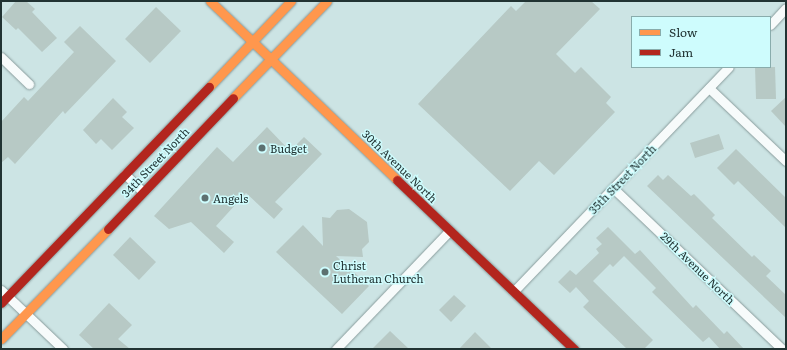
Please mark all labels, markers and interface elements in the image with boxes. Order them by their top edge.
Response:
legend [631,16,771,68]
text: Slow [669,23,697,41]
text: Jam [669,43,693,61]
street label: 34th Street North [118,125,192,199]
street label: 30th Avenue North [360,127,440,205]
place label: Budget [270,141,307,155]
street label: 35th Street North [586,142,658,216]
marker: Budget [257,143,267,153]
place label: Angels [213,191,248,205]
marker: Angels [200,193,210,203]
street label: 29th Avenue North [658,229,738,307]
place label: Christ Lutheran Church [333,259,424,285]
marker: Christ Lutheran Church [320,267,330,277]

